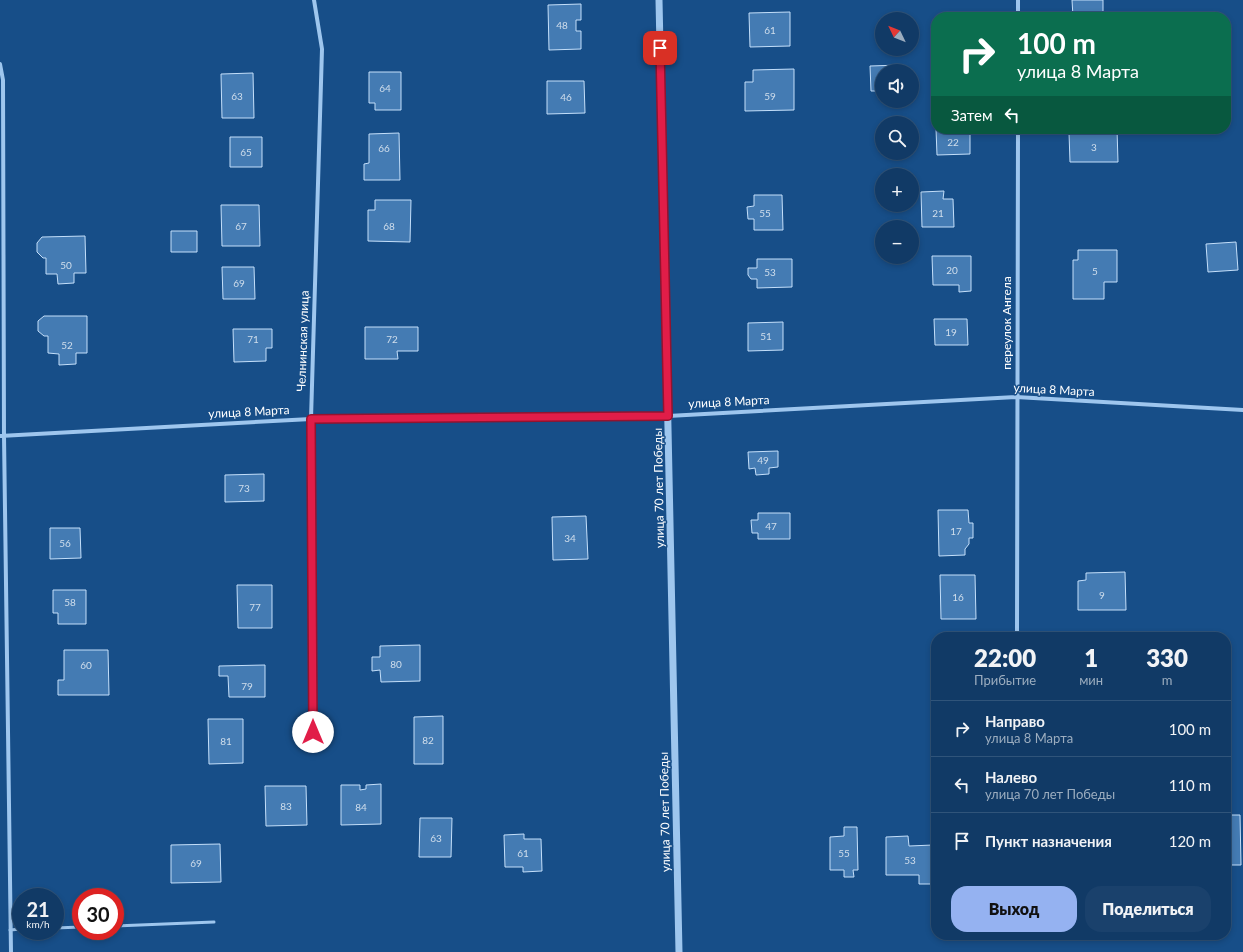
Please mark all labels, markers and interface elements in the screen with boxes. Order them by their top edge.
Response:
north arrow [875,12,919,56]
map controls [875,12,919,264]
house number: 48 [556,19,568,31]
house number: 61 [764,24,776,36]
text: 100 m [1017,26,1096,60]
icon: right [951,28,1003,80]
pin [643,31,677,65]
icon: arrive [649,37,671,59]
text: улица 8 Марта [1017,60,1139,82]
button: sound [875,64,919,108]
house number: 64 [379,82,391,94]
house number: 63 [231,90,243,102]
house number: 59 [764,90,776,102]
house number: 46 [560,91,572,103]
icon: left [1001,104,1023,126]
text: Затем [951,106,993,124]
button: search [875,116,919,160]
house number: 22 [947,136,959,148]
house number: 3 [1091,141,1097,153]
house number: 66 [378,142,390,154]
house number: 65 [240,146,252,158]
button: + [875,168,919,212]
house number: 55 [759,207,771,219]
house number: 21 [932,207,944,219]
house number: 67 [235,220,247,232]
house number: 68 [383,220,395,232]
button: − [875,220,919,264]
house number: 50 [60,259,72,271]
house number: 20 [946,264,958,276]
house number: 5 [1092,265,1098,277]
house number: 53 [764,266,776,278]
street label: переулок Ангела [999,276,1014,370]
house number: 69 [233,277,245,289]
street label: Челнинская улица [293,290,312,392]
house number: 19 [945,326,957,338]
house number: 51 [760,330,772,342]
house number: 71 [247,333,259,345]
house number: 72 [386,333,398,345]
house number: 52 [61,339,73,351]
street label: улица 8 Марта [1013,380,1095,399]
street label: улица 8 Марта [688,392,770,411]
street label: улица 8 Марта [208,402,290,421]
street label: улица 70 лет Победы [650,428,667,548]
house number: 49 [757,454,769,466]
house number: 73 [238,482,250,494]
house number: 47 [765,520,777,532]
house number: 17 [950,525,962,537]
house number: 34 [564,532,576,544]
house number: 56 [59,537,71,549]
house number: 9 [1099,589,1105,601]
house number: 16 [952,591,964,603]
house number: 58 [64,596,76,608]
house number: 77 [249,601,261,613]
text: 22:00 [974,643,1036,672]
text: 1 [1084,643,1098,672]
text: 330 [1146,643,1188,672]
house number: 80 [390,658,402,670]
house number: 60 [80,659,92,671]
text: Прибытие [974,672,1036,688]
text: мин [1079,672,1103,688]
text: m [1162,672,1172,688]
house number: 79 [241,680,253,692]
position arrow [292,711,334,753]
text: Направо [985,712,1045,730]
icon: right [951,718,973,740]
text: 100 m [1169,720,1211,738]
text: улица 8 Марта [985,730,1073,746]
house number: 82 [422,734,434,746]
house number: 81 [220,735,232,747]
street label: улица 70 лет Победы [656,752,673,872]
text: Налево [985,768,1037,786]
icon: left [951,774,973,796]
text: 110 m [1169,776,1211,794]
text: улица 70 лет Победы [985,786,1115,802]
house number: 83 [280,800,292,812]
house number: 84 [355,801,367,813]
icon: arrive [951,830,973,852]
house number: 63 [430,832,442,844]
text: Пункт назначения [985,832,1112,850]
text: 120 m [1169,832,1211,850]
house number: 61 [517,847,529,859]
house number: 55 [838,847,850,859]
house number: 53 [904,854,916,866]
house number: 69 [190,857,202,869]
button: Выход [951,886,1077,932]
button: Поделиться [1085,886,1211,932]
speed limit sign: 30 [72,888,124,940]
text: 21 [26,897,50,921]
text: km/h [26,918,50,930]

